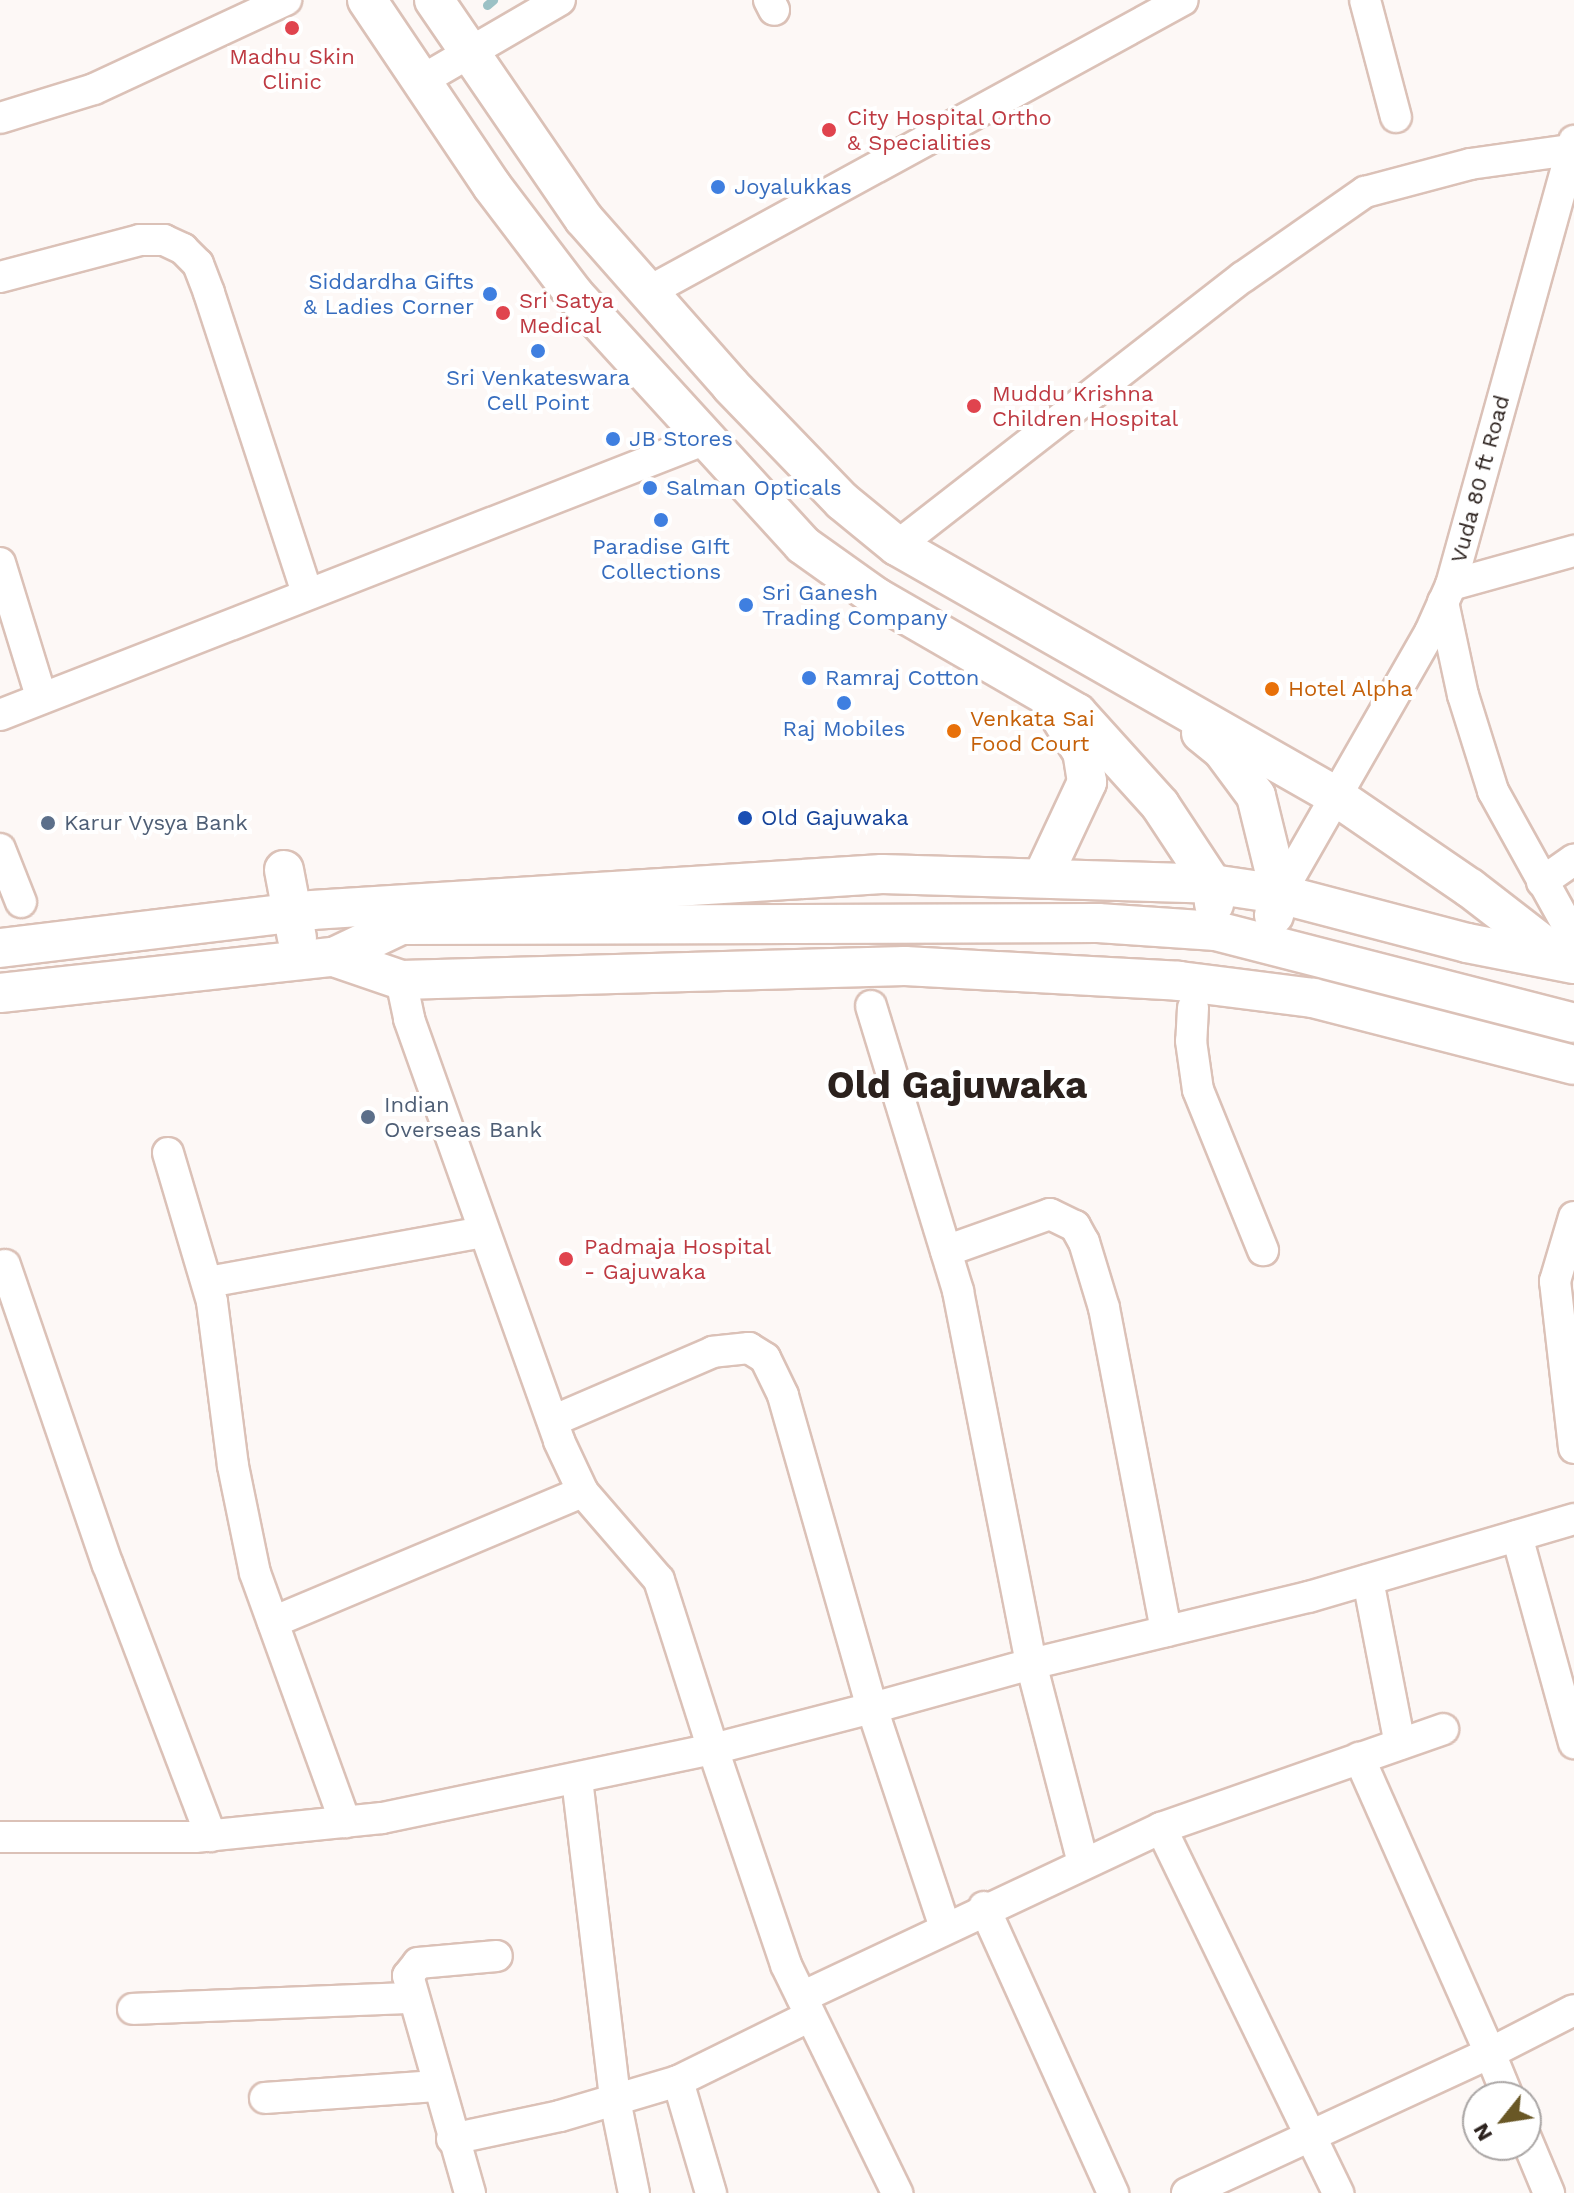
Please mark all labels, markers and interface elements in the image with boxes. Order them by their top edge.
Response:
marker: Madhu Skin Clinic [281,17,303,39]
place label: Madhu Skin Clinic [229,43,355,94]
place label: City Hospital Ortho & Specialities [847,104,1053,156]
marker: City Hospital Ortho & Specialities [818,119,840,141]
place label: Joyalukkas [734,174,852,200]
marker: Joyalukkas [709,178,727,196]
place label: Siddardha Gifts & Ladies Corner [303,268,474,320]
marker: Siddardha Gifts & Ladies Corner [481,285,499,303]
place label: Sri Satya Medical [519,287,614,338]
marker: Sri Satya Medical [494,304,512,322]
marker: Sri Venkateswara Cell Point [529,342,547,360]
place label: Sri Venkateswara Cell Point [446,364,630,416]
place label: Muddu Krishna Children Hospital [992,380,1178,432]
street label: Vuda 80 ft Road [1445,392,1515,566]
marker: Muddu Krishna Children Hospital [963,395,985,417]
place label: JB Stores [629,426,733,452]
marker: JB Stores [604,430,622,448]
place label: Salman Opticals [666,475,842,501]
marker: Salman Opticals [641,479,659,497]
marker: Paradise GIft Collections [652,511,670,529]
place label: Paradise GIft Collections [592,533,730,584]
place label: Sri Ganesh Trading Company [762,579,948,630]
marker: Sri Ganesh Trading Company [737,596,755,614]
place label: Ramraj Cotton [825,665,979,691]
marker: Ramraj Cotton [800,669,818,687]
place label: Hotel Alpha [1288,676,1414,702]
marker: Hotel Alpha [1263,680,1281,698]
marker: Raj Mobiles [835,694,853,712]
place label: Venkata Sai Food Court [970,705,1095,756]
place label: Raj Mobiles [783,716,905,742]
marker: Venkata Sai Food Court [945,722,963,740]
place label: Old Gajuwaka [761,805,909,831]
marker: Old Gajuwaka [736,809,754,827]
place label: Karur Vysya Bank [64,810,250,836]
marker: Karur Vysya Bank [39,814,57,832]
district label: Old Gajuwaka [827,1063,1087,1109]
place label: Indian Overseas Bank [384,1091,542,1142]
marker: Indian Overseas Bank [359,1108,377,1126]
place label: Padmaja Hospital - Gajuwaka [584,1233,772,1284]
marker: Padmaja Hospital - Gajuwaka [555,1248,577,1270]
north arrow [1462,2081,1542,2161]
text: N [1468,2119,1497,2146]

